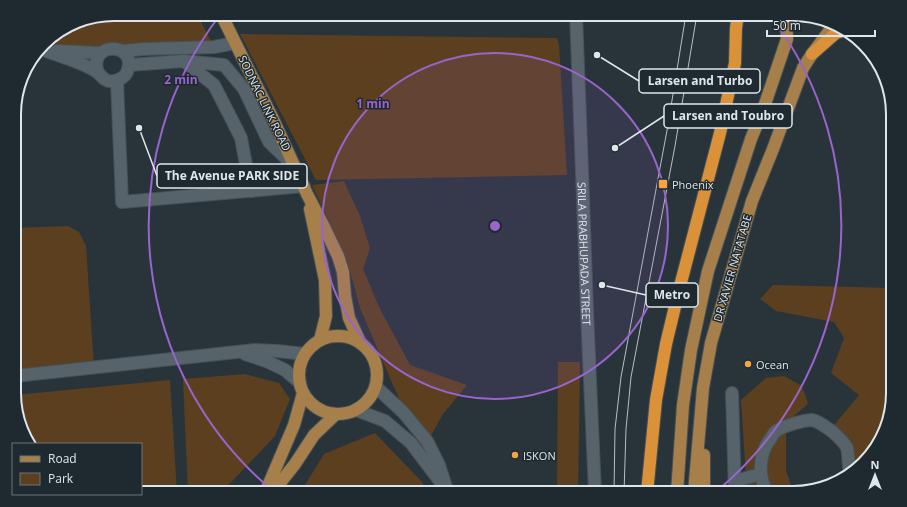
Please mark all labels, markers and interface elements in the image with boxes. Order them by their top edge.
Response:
scale bar [767,12,875,38]
text: 50 m [773,17,801,34]
street label: SODNAC LINK ROAD [235,53,295,153]
callout: Larsen and Turbo [639,69,760,93]
text: 2 min [164,71,198,88]
text: Larsen and Turbo [648,72,752,89]
text: 1 min [356,95,390,112]
callout: Larsen and Toubro [664,104,792,128]
text: Larsen and Toubro [672,107,784,124]
callout: The Avenue PARK SIDE [157,164,307,188]
text: The Avenue PARK SIDE [165,167,299,184]
place label: Phoenix [672,177,714,192]
marker: Phoenix [657,178,669,190]
street label: SRILA PRABHUPADA STREET [575,182,595,326]
street label: DR XAVIER NATATABE [710,213,754,323]
centre of rings [488,219,502,233]
callout: Metro [646,283,698,307]
text: Metro [654,286,690,303]
place label: Ocean [756,357,789,372]
marker: Ocean [743,359,753,369]
legend [12,443,142,495]
place label: ISKON [523,448,556,463]
text: Road [48,450,77,467]
marker: ISKON [510,450,520,460]
north arrow [855,455,895,495]
text: N [871,457,879,472]
text: Park [48,470,74,487]

